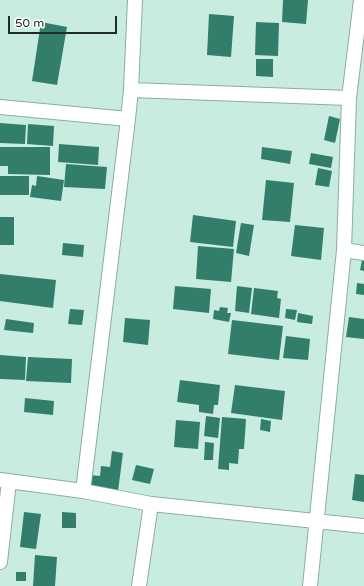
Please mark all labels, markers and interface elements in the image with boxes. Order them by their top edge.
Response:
scale bar [10,8,119,34]
text: 50 m [15,16,44,30]

